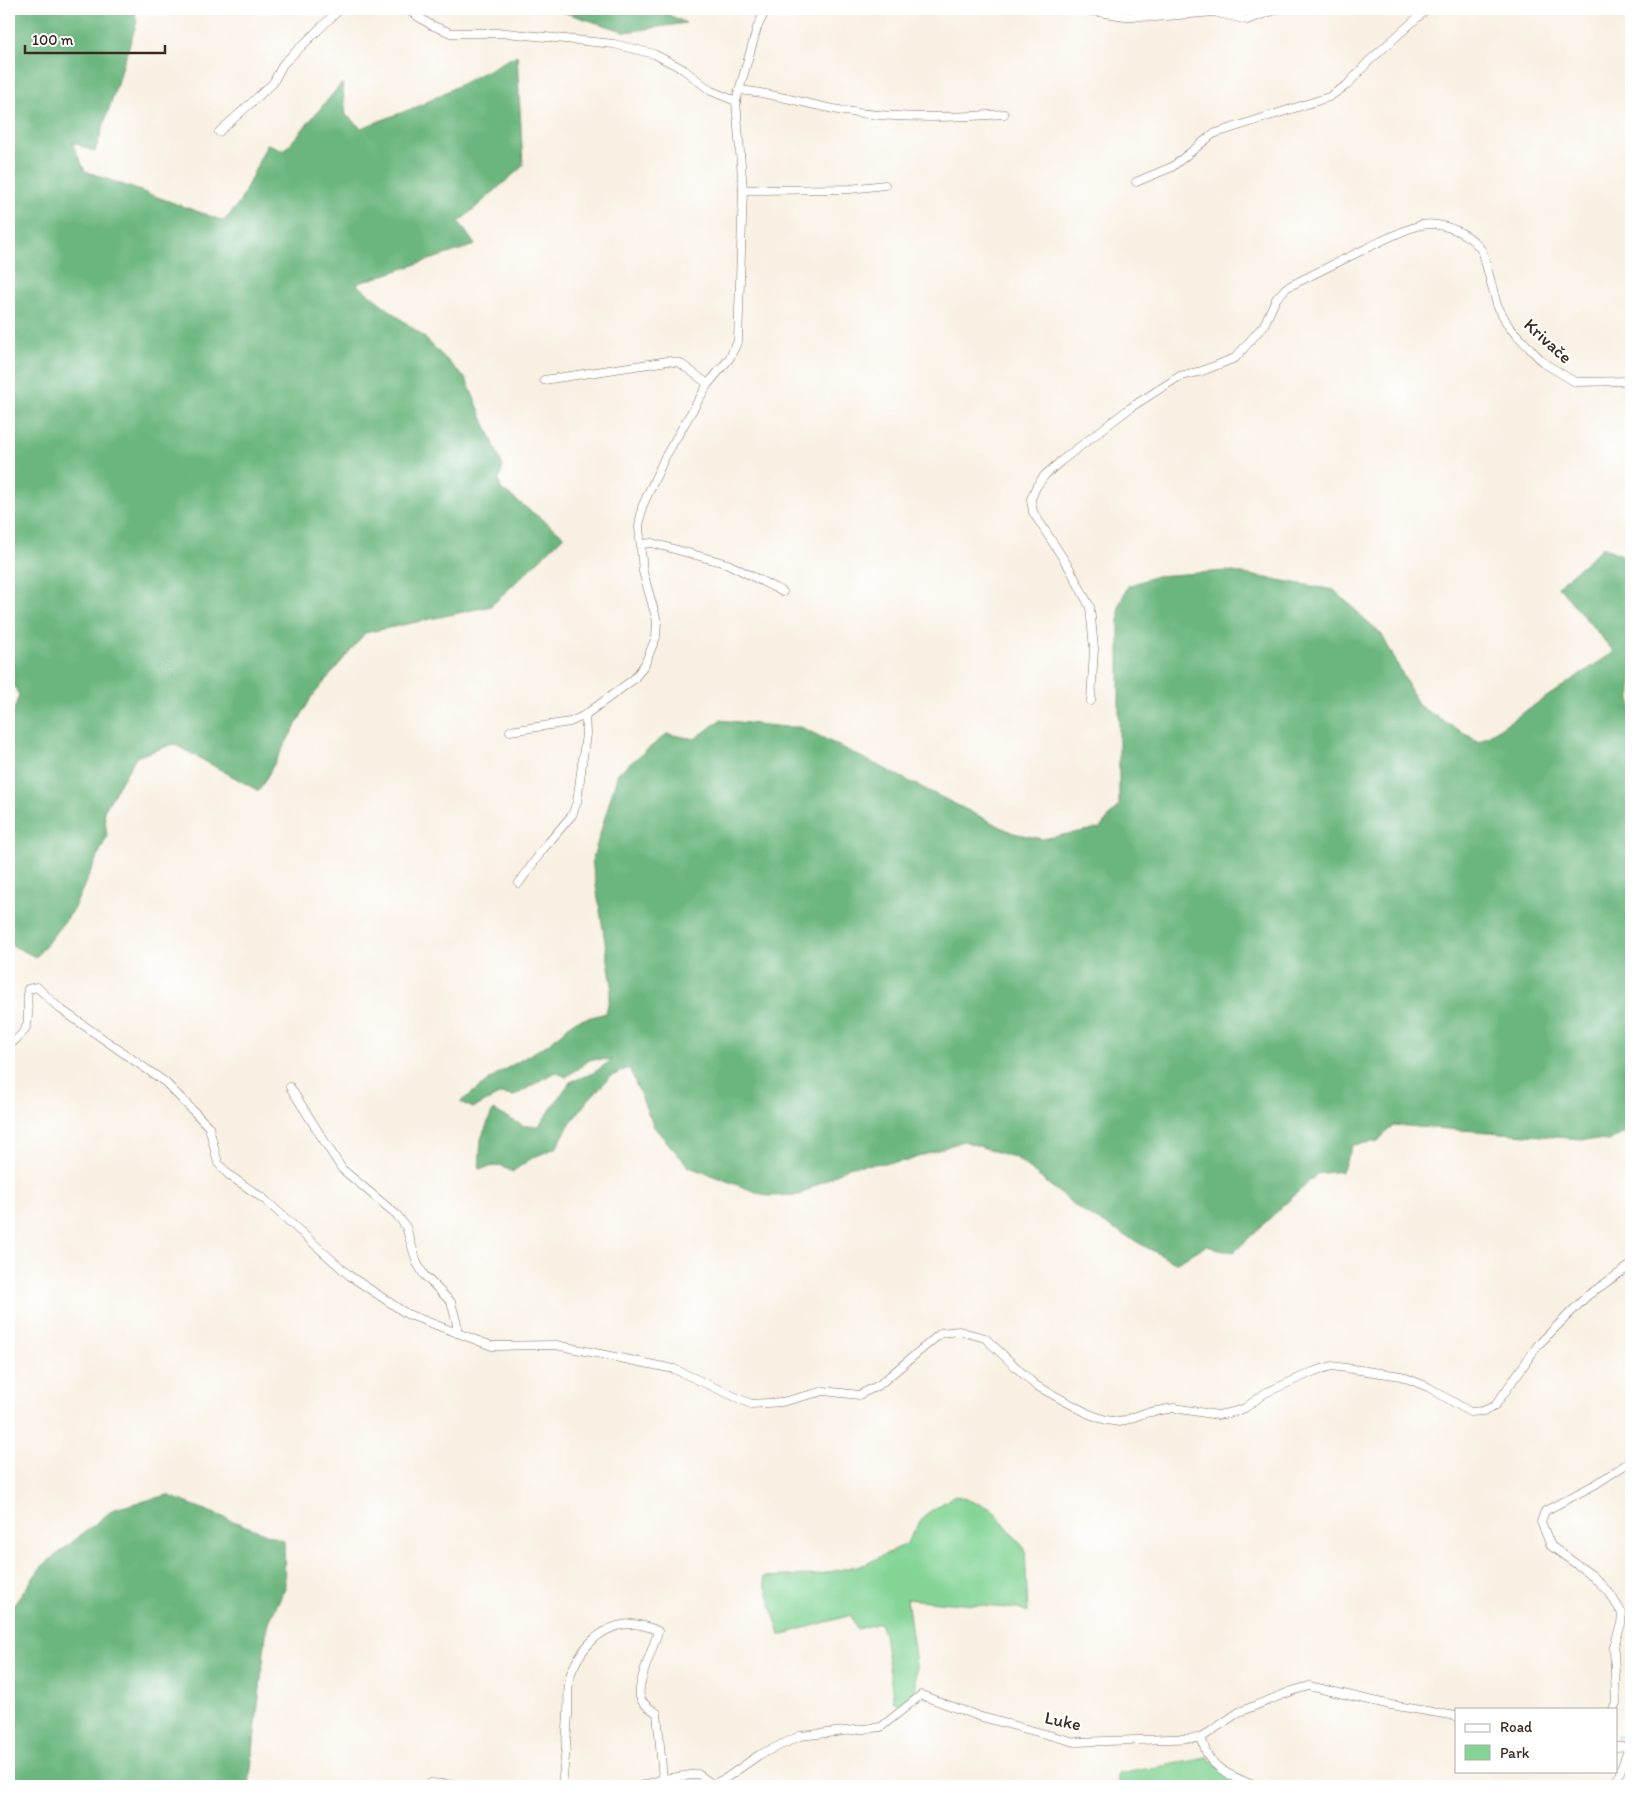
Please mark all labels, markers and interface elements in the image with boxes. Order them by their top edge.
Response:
scale bar [25,22,165,54]
text: 100 m [32,31,74,49]
street label: Krivače [1519,314,1577,368]
street label: Luke [1043,1706,1083,1736]
legend [1455,1708,1618,1772]
text: Road [1500,1718,1533,1736]
text: Park [1500,1744,1530,1762]

